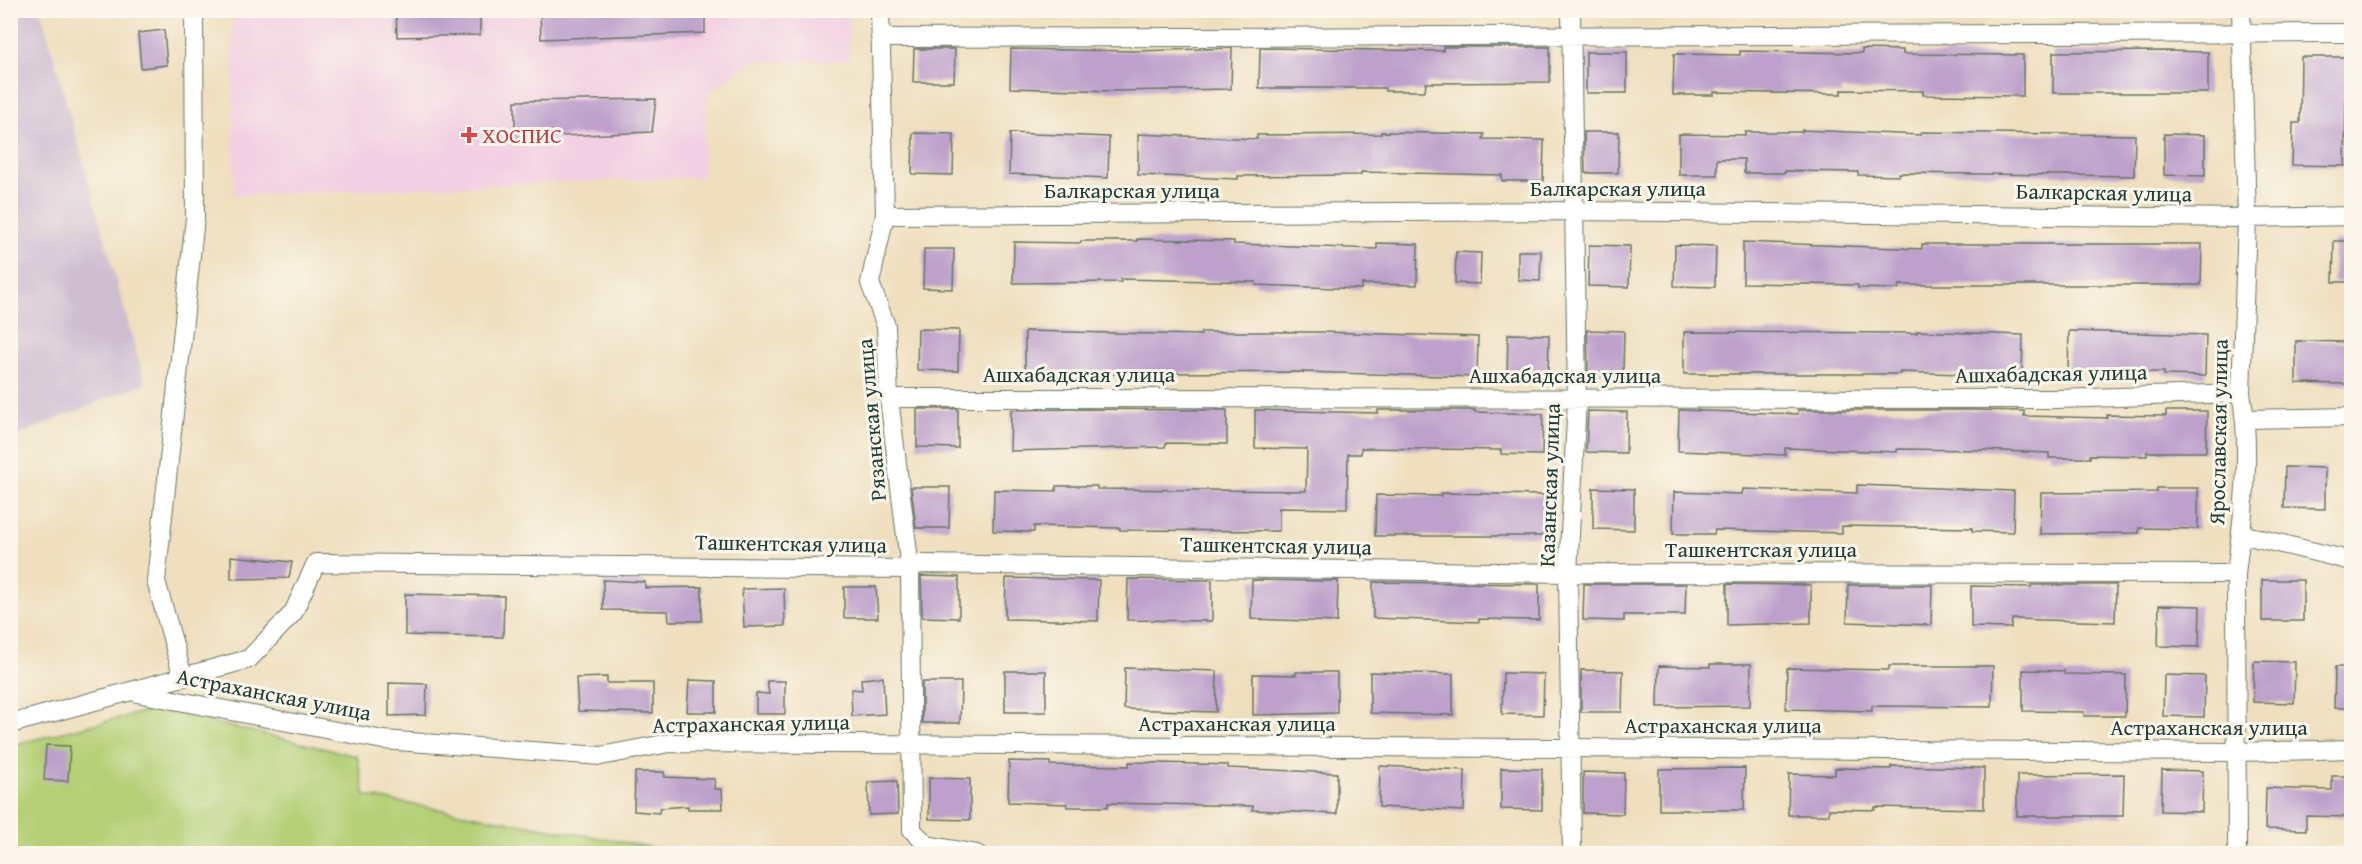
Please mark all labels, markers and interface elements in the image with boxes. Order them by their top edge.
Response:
place label: ХОСПИС [482,119,562,151]
marker: ХОСПИС [460,126,478,144]
street label: Балкарская улица [1530,172,1707,204]
street label: Балкарская улица [1044,174,1221,206]
street label: Балкарская улица [2016,174,2193,210]
street label: Рязанская улица [848,337,894,503]
street label: Ярославская улица [2200,338,2236,526]
street label: Ашхабадская улица [1954,355,2148,391]
street label: Ашхабадская улица [983,358,1176,390]
street label: Ашхабадская улица [1469,359,1662,391]
street label: Казанская улица [1530,402,1568,567]
street label: Ташкентская улица [695,525,888,561]
street label: Ташкентская улица [1180,527,1373,563]
street label: Ташкентская улица [1665,533,1857,565]
street label: Астраханская улица [174,659,375,729]
street label: Астраханская улица [652,705,851,741]
street label: Астраханская улица [1138,707,1336,739]
street label: Астраханская улица [1624,709,1822,741]
street label: Астраханская улица [2110,711,2308,743]

